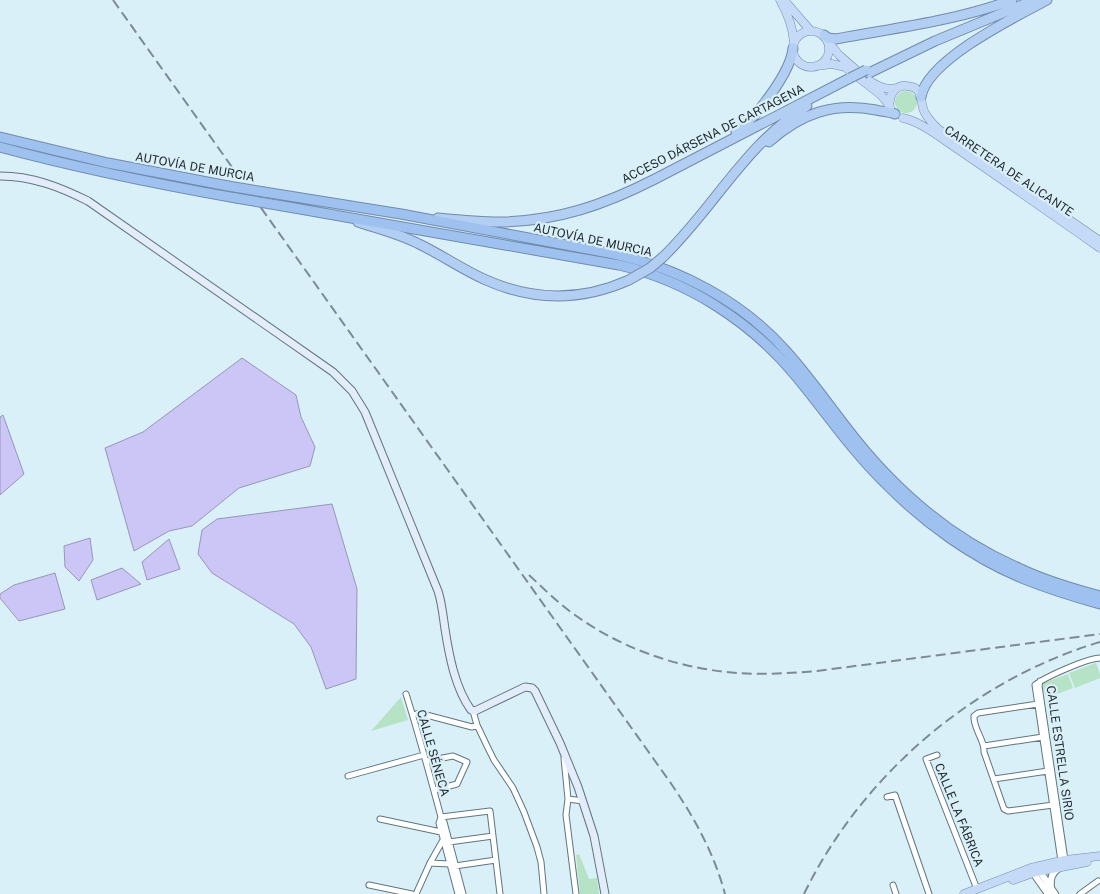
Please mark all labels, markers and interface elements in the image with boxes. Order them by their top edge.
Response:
street label: ACCESO DÁRSENA DE CARTAGENA [619,81,807,186]
street label: CARRETERA DE ALICANTE [942,123,1076,219]
street label: AUTOVÍA DE MURCIA [134,150,256,184]
street label: AUTOVÍA DE MURCIA [532,221,654,260]
street label: CALLE ESTRELLA SIRIO [1044,685,1076,822]
street label: CALLE SÉNECA [414,708,452,798]
street label: CALLE LA FÁBRICA [932,761,986,869]

